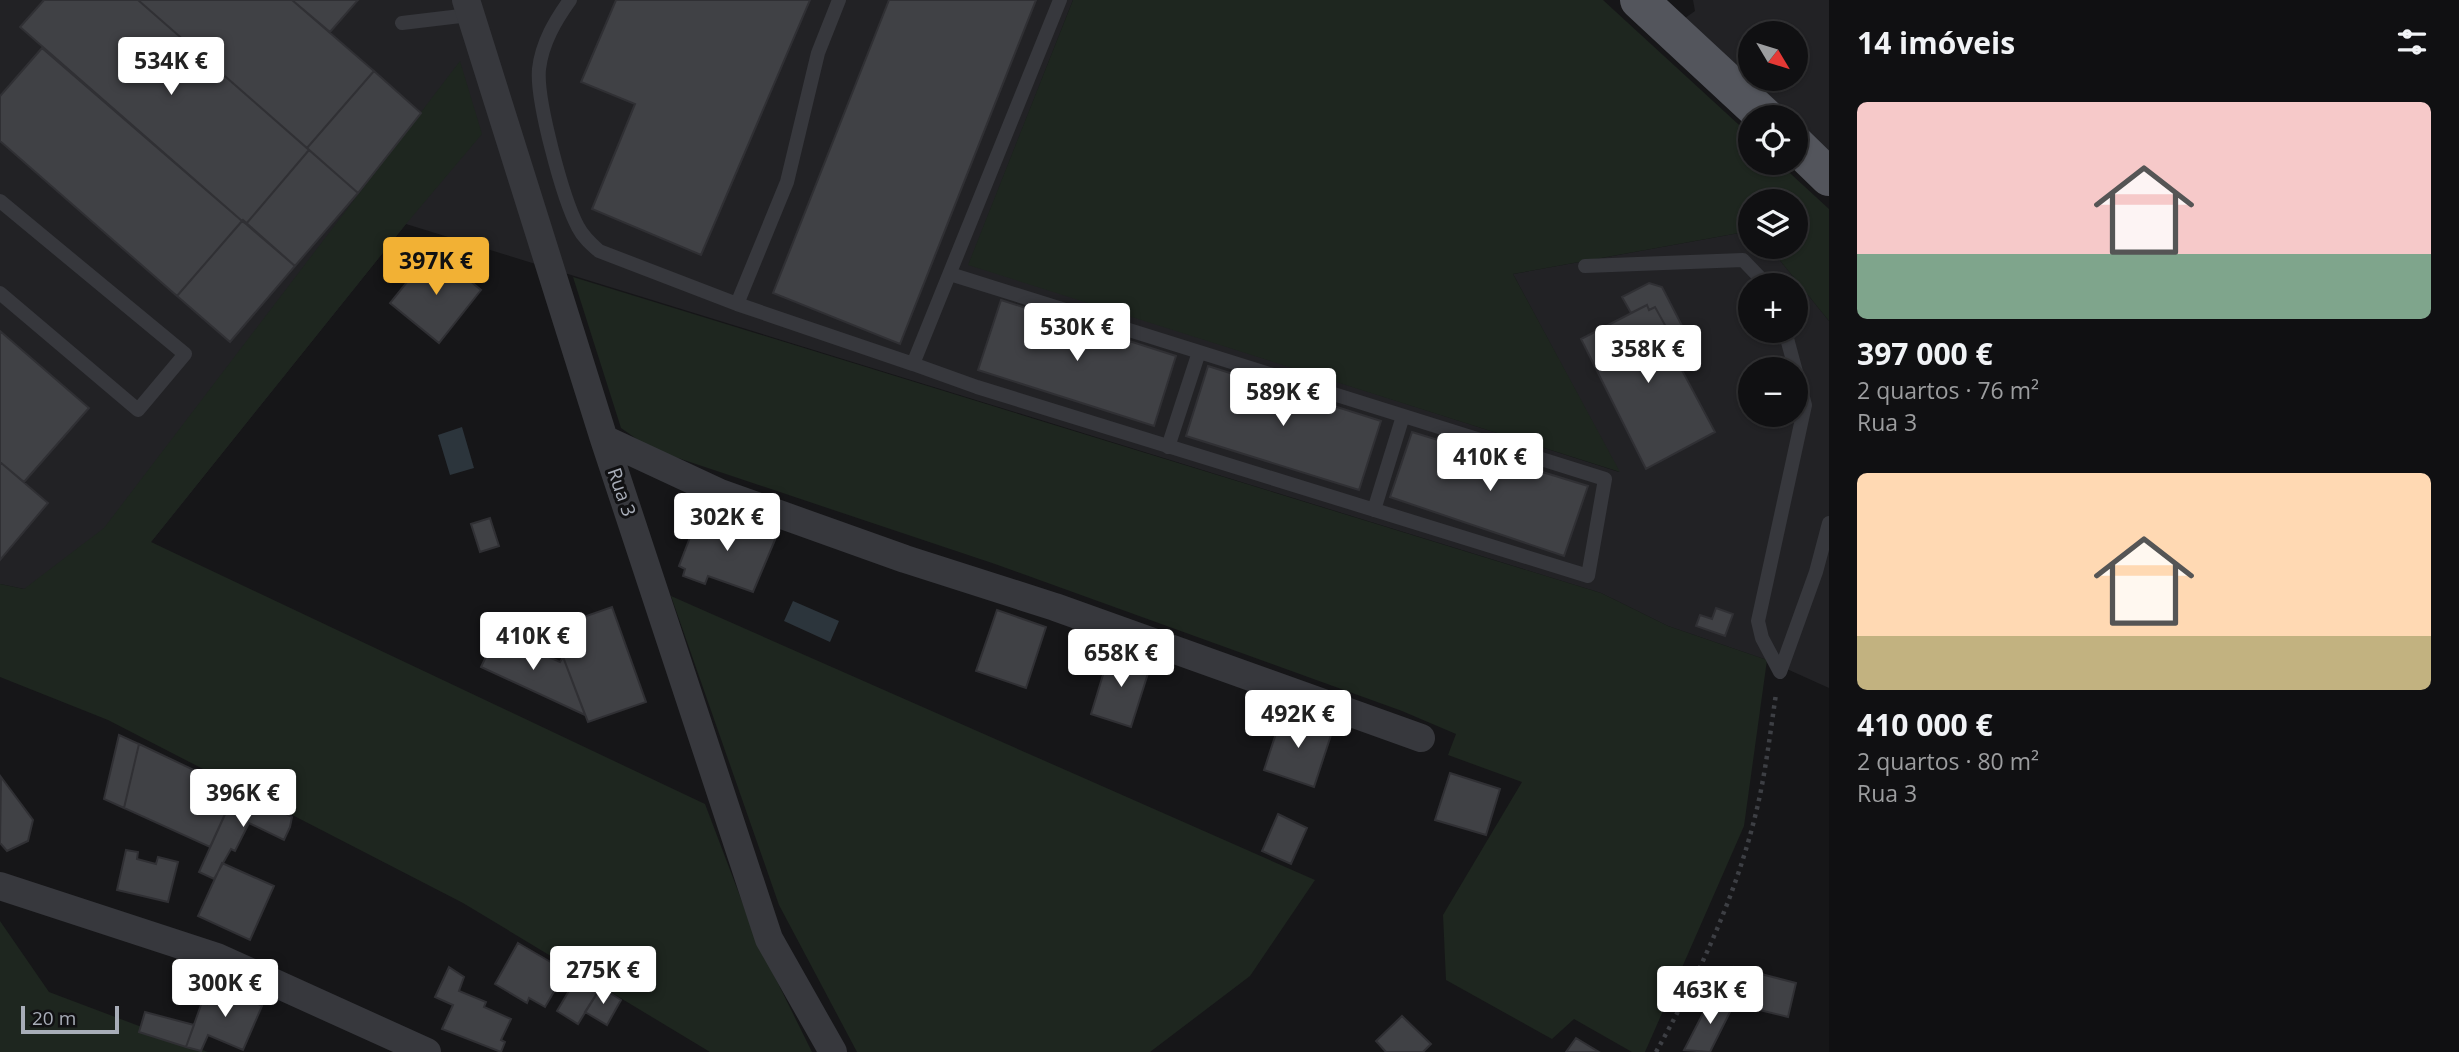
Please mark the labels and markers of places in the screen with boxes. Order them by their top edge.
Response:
pin: 534K € [114,38,228,97]
pin: 397K € [379,238,493,297]
pin: 530K € [1020,304,1134,363]
pin: 358K € [1591,326,1705,385]
pin: 589K € [1226,368,1340,428]
pin: 410K € [1433,434,1547,493]
pin: 302K € [670,494,784,553]
pin: 410K € [476,612,590,672]
pin: 658K € [1064,630,1178,689]
pin: 492K € [1241,690,1355,750]
pin: 396K € [186,770,300,829]
pin: 275K € [546,946,660,1006]
pin: 300K € [168,960,282,1019]
pin: 463K € [1653,967,1767,1026]

